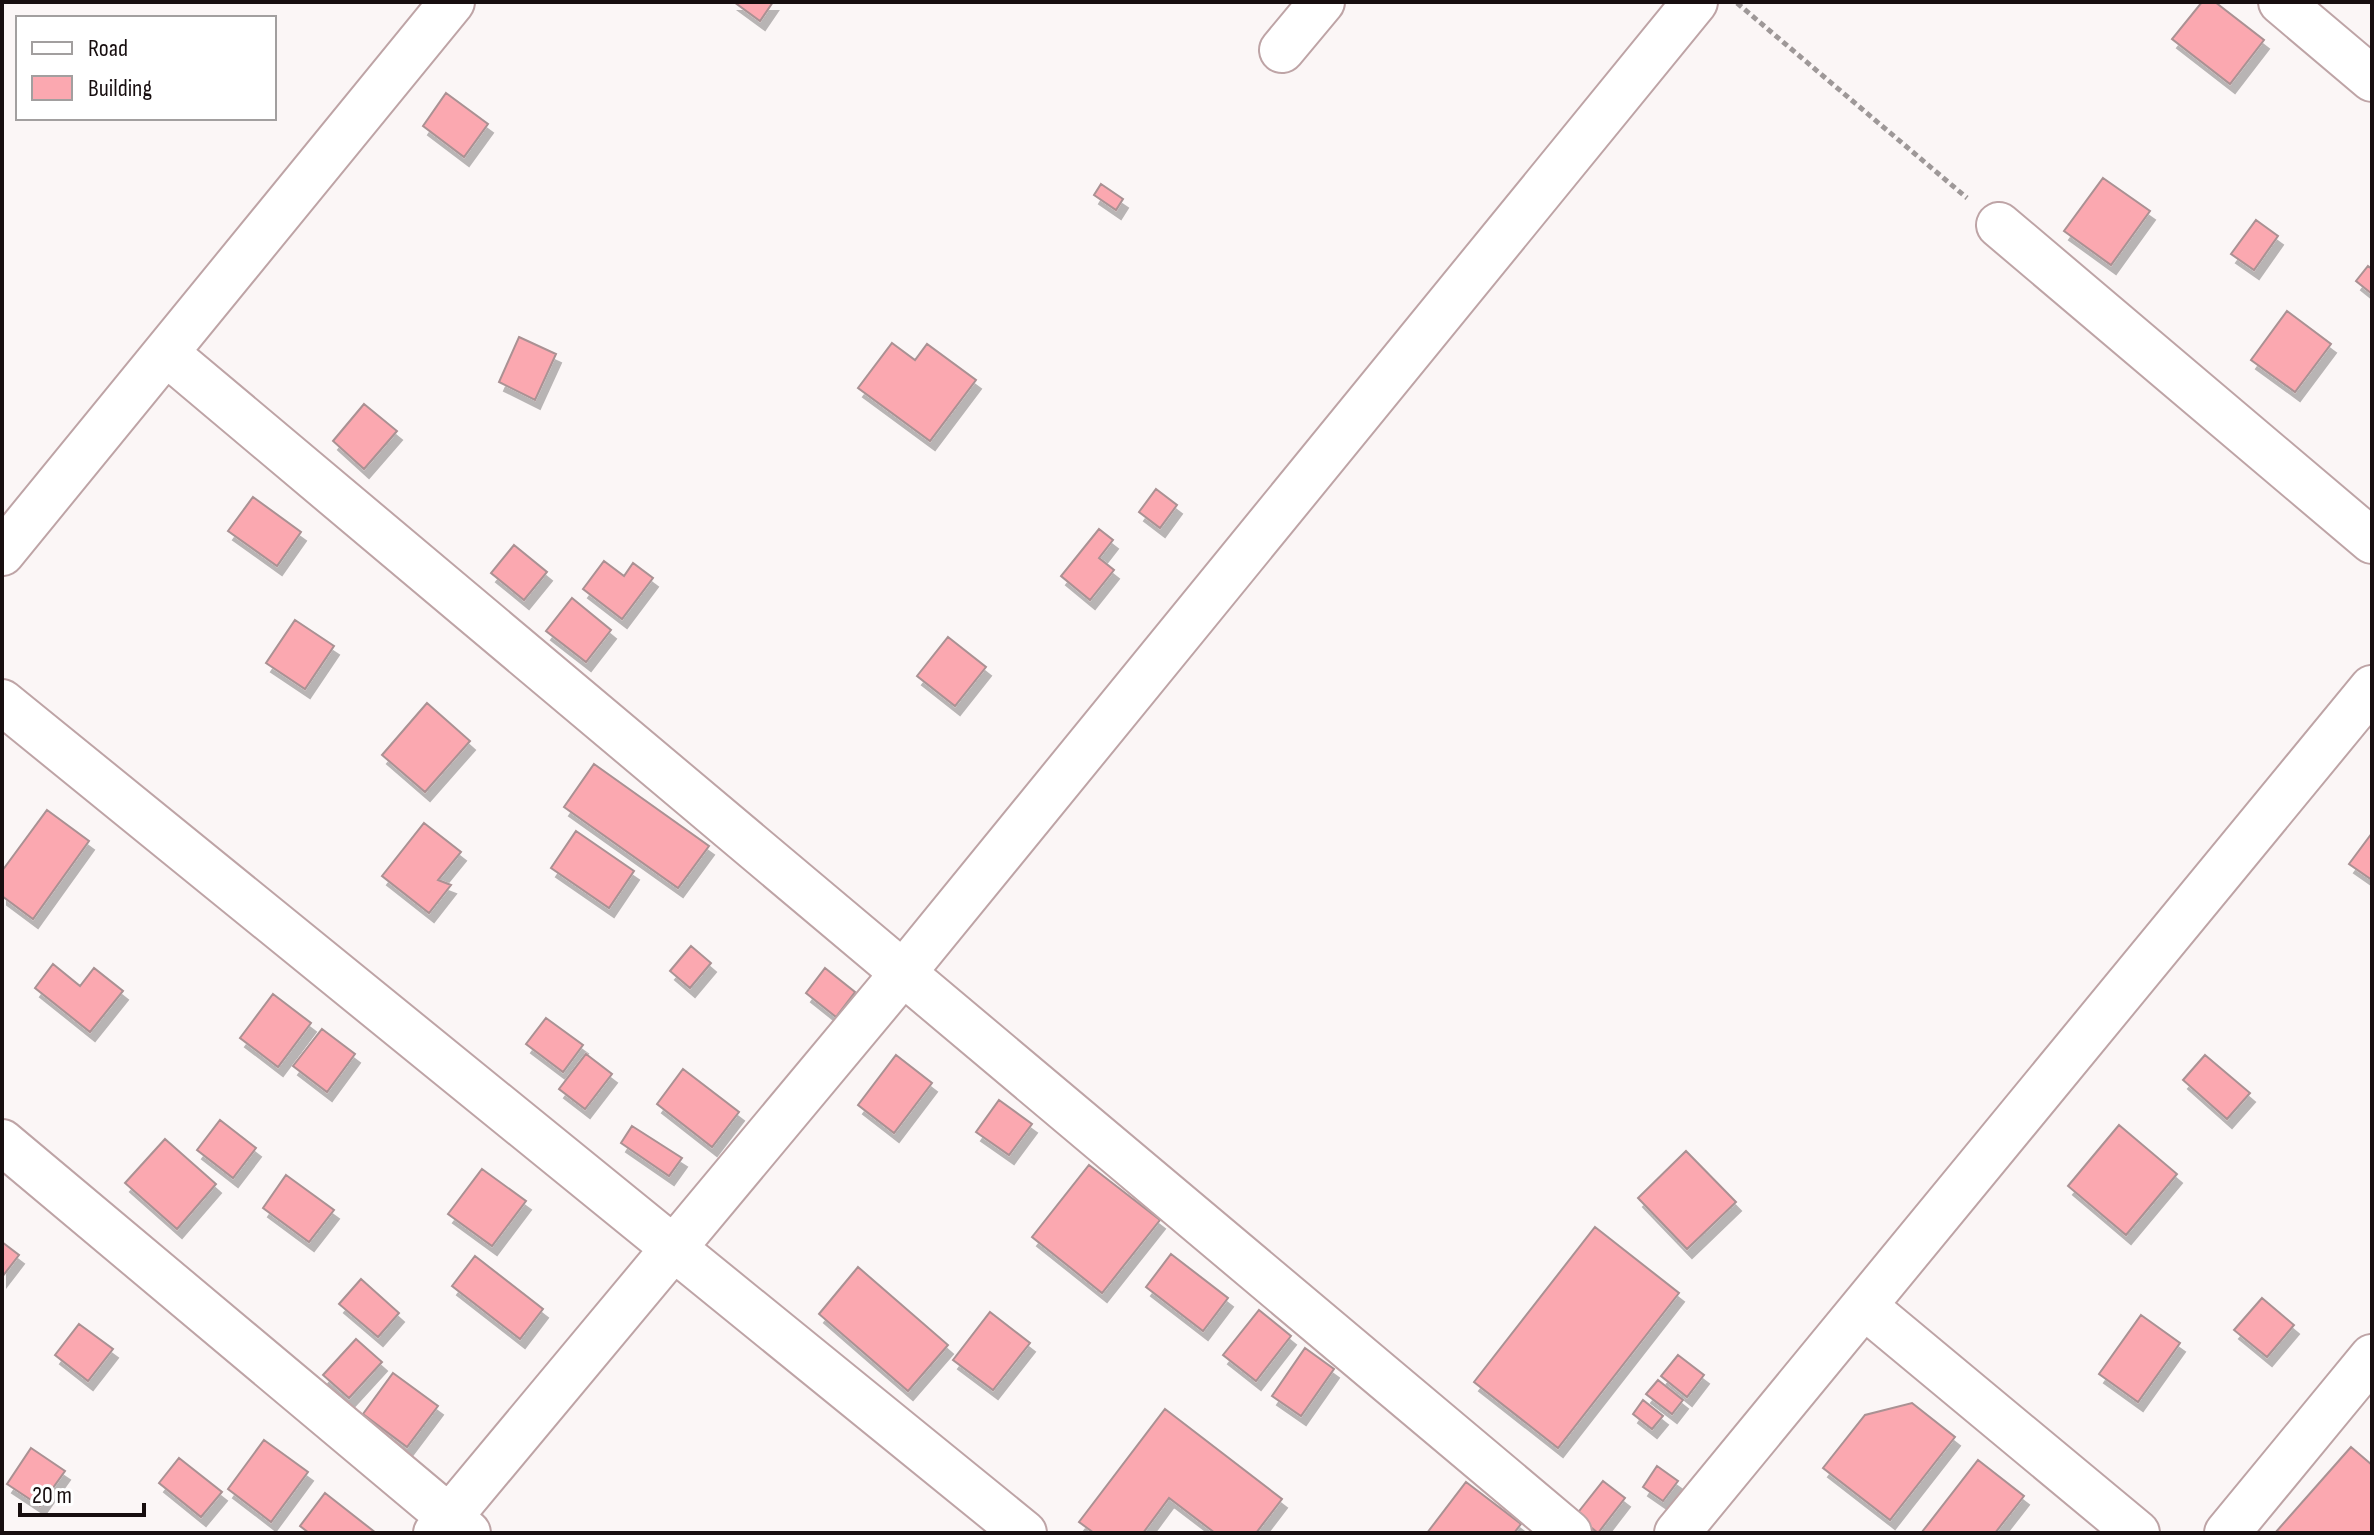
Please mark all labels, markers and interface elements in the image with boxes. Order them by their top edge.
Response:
legend [16,16,276,120]
text: Road [88,34,128,63]
text: Building [88,74,152,103]
scale bar [20,1467,144,1517]
text: 20 m [32,1481,72,1510]

